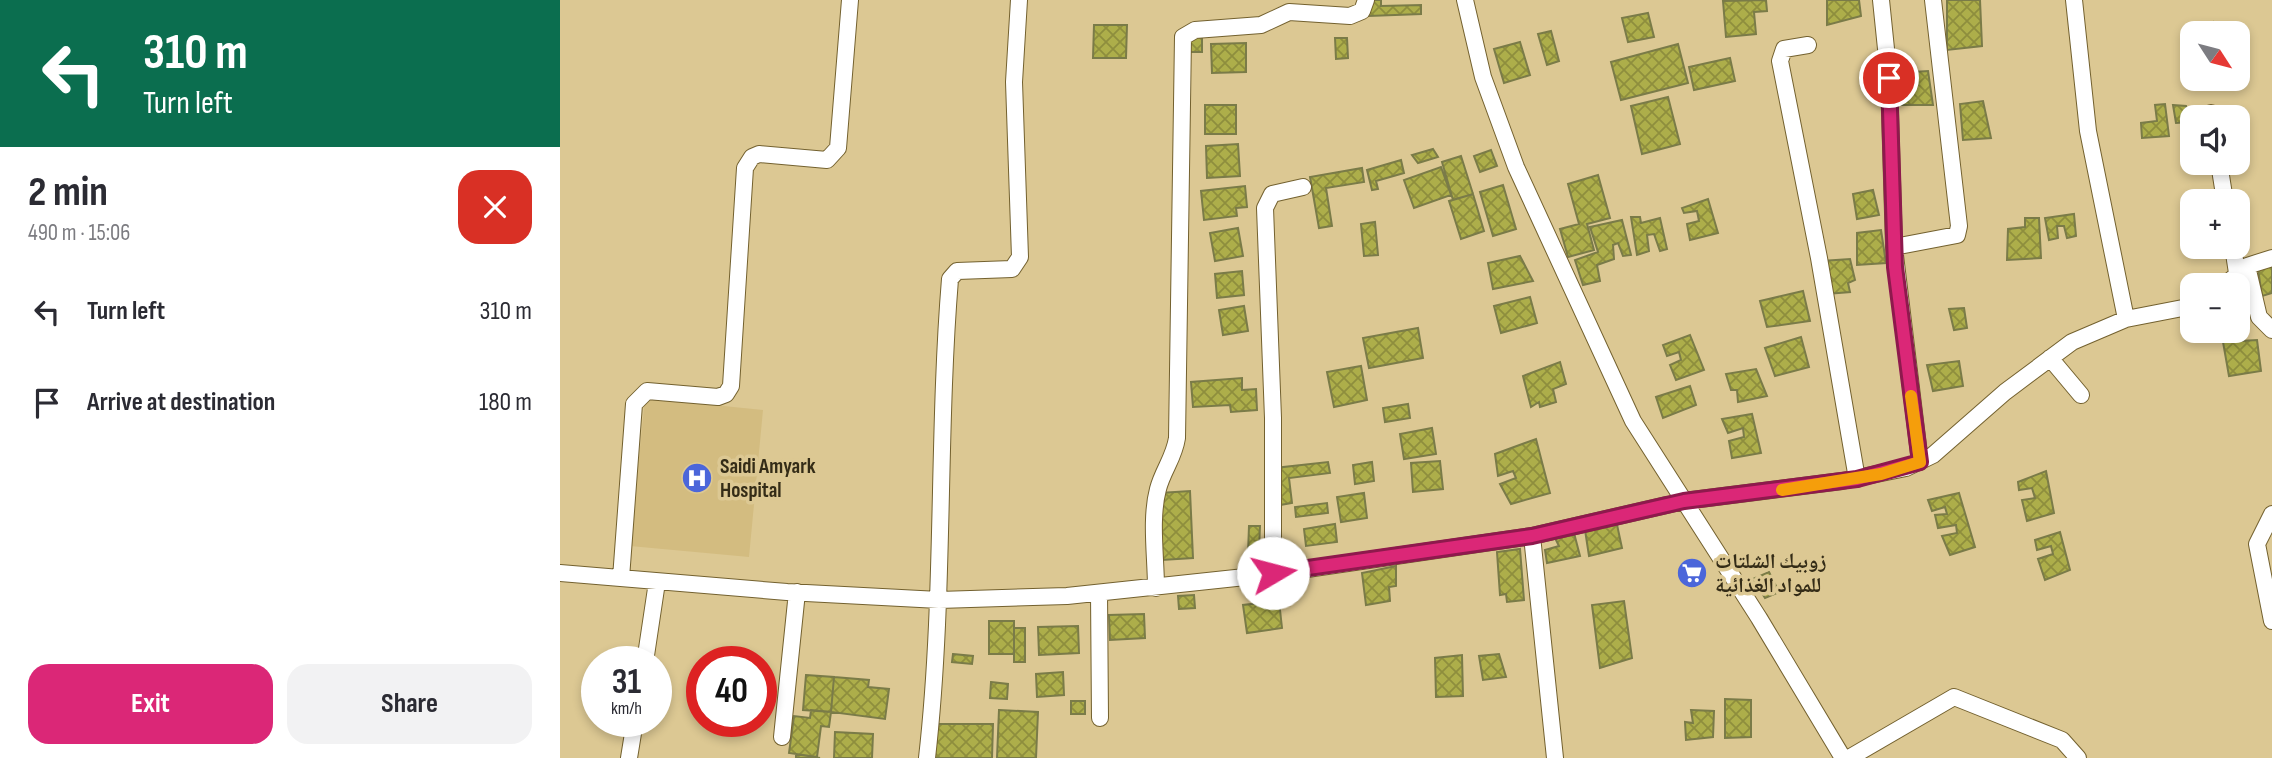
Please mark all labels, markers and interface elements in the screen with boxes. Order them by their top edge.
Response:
north arrow [2180,21,2250,91]
map controls [2180,21,2250,343]
text: 310 m [143,24,248,83]
icon: left [28,28,119,119]
pin [1859,48,1919,108]
icon: arrive [1870,59,1908,97]
text: Turn left [143,84,233,123]
button: sound [2180,105,2250,175]
text: 2 min [28,167,108,218]
button: close [458,170,532,244]
button: + [2180,189,2250,259]
text: 490 m · 15:06 [28,219,130,247]
button: − [2180,273,2250,343]
icon: left [28,293,66,331]
text: Turn left [87,296,165,327]
text: 310 m [480,296,532,327]
icon: arrive [28,384,66,422]
text: Arrive at destination [87,387,275,418]
text: 180 m [479,387,532,418]
place label: Saidi Amyark Hospital [720,454,816,503]
hospital icon: Saidi Amyark Hospital [680,461,714,495]
position arrow [1236,536,1310,610]
place label: زوبيك الشلتات للمواد الغذائية [1715,549,1827,598]
supermarket icon: زوبيك الشلتات للمواد الغذائية [1675,556,1709,590]
speed limit sign: 40 [686,646,777,737]
text: 31 [612,661,641,704]
button: Exit [28,664,273,744]
button: Share [287,664,532,744]
text: km/h [611,698,642,719]

